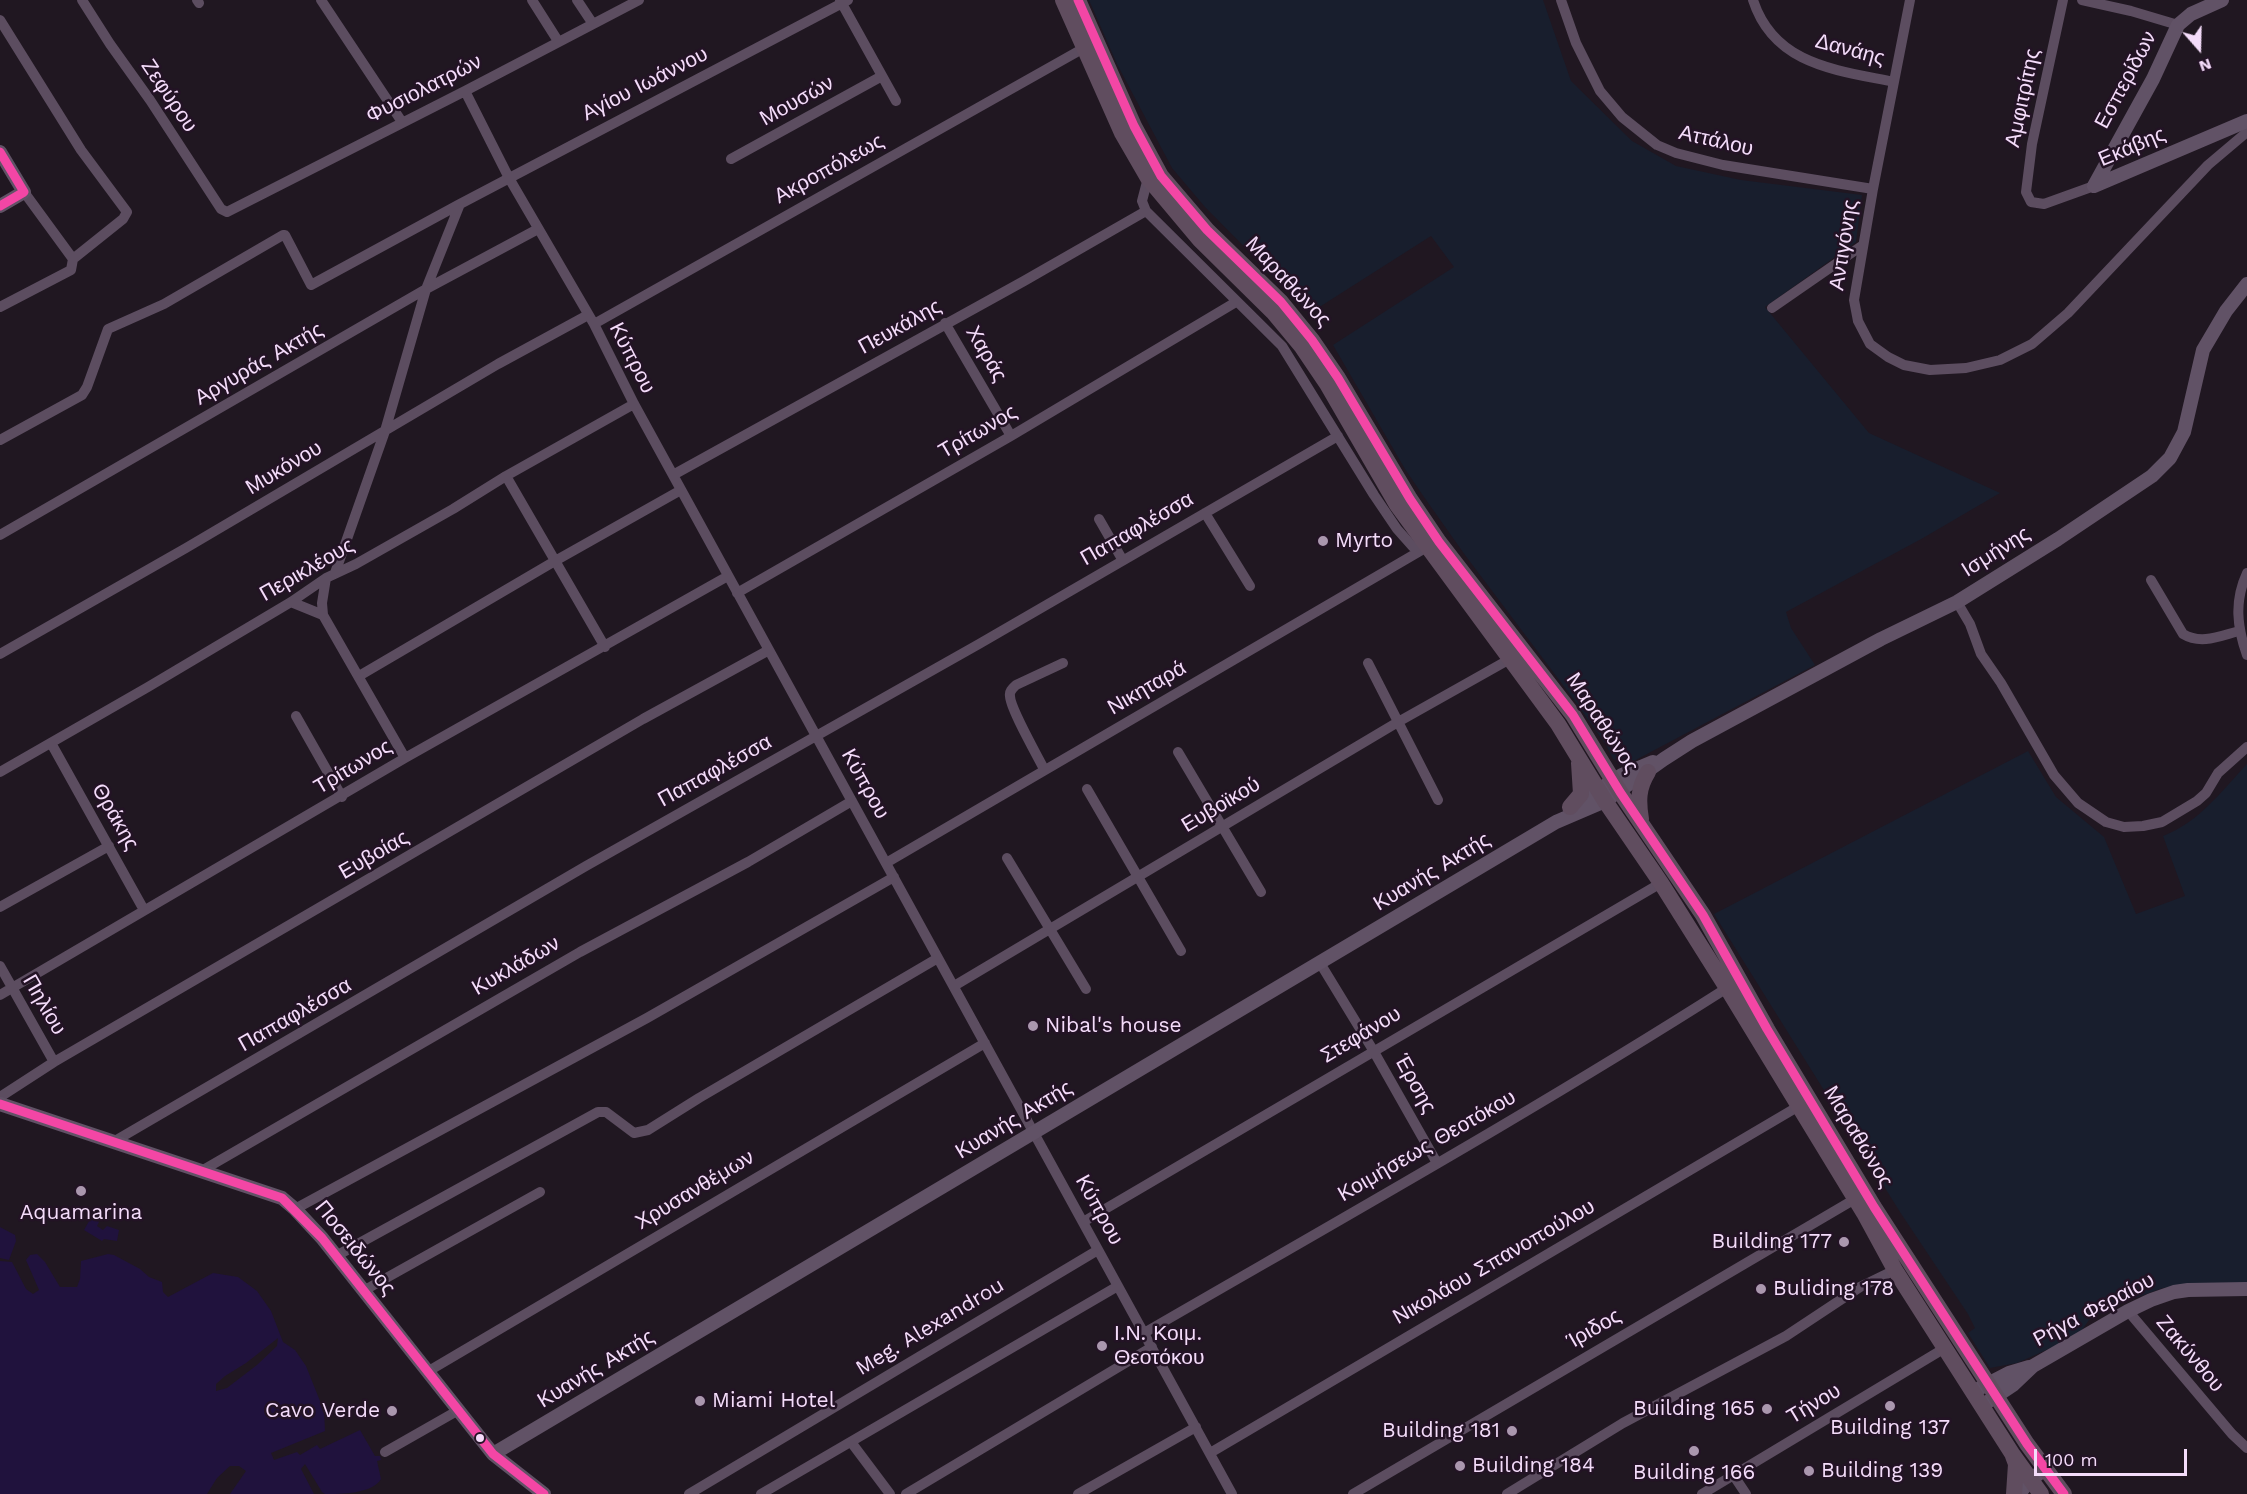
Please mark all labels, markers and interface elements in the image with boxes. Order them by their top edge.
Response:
north arrow [2169,18,2229,78]
street label: Εσπερίδων [2090,27,2162,133]
street label: Δανάης [1813,29,1887,71]
street label: Αγίου Ιωάννου [578,42,712,126]
street label: Αμφιτρίτης [2000,46,2046,150]
street label: Φυσιολατρών [362,49,486,129]
text: N [2197,54,2214,76]
street label: Ζεφύρου [136,55,202,137]
street label: Μουσών [756,70,838,132]
street label: Αττάλου [1676,120,1756,162]
street label: Εκάβης [2095,122,2169,172]
street label: Ακροπόλεως [770,129,888,209]
street label: Αντιγόνης [1824,198,1864,292]
street label: Μαραθώνος [1240,232,1336,332]
street label: Πευκάλης [854,294,946,360]
street label: Αργυράς Ακτής [190,317,328,411]
street label: Κύπρου [604,318,660,398]
street label: Χαράς [960,322,1012,386]
street label: Τρίτωνος [934,400,1022,464]
street label: Μυκόνου [241,435,327,501]
street label: Παπαφλέσσα [1076,487,1198,571]
street label: Ισμήνης [1957,521,2035,583]
place label: Myrto [1335,528,1393,554]
street label: Περικλέους [255,533,359,607]
marker: Myrto [1316,534,1330,548]
street label: Νικηταρά [1103,656,1191,720]
street label: Μαραθώνος [1560,668,1644,778]
street label: Παπαφλέσσα [654,729,776,813]
street label: Τρίτωνος [310,734,396,800]
street label: Κύπρου [836,745,894,823]
street label: Ευβοϊκού [1177,772,1265,838]
street label: Θράκης [86,779,144,855]
street label: Ευβοίας [335,825,413,885]
street label: Κυανής Ακτής [1369,827,1495,917]
street label: Κυκλάδων [468,931,564,1001]
street label: Πηλίου [17,970,71,1040]
street label: Παπαφλέσσα [234,973,356,1057]
street label: Στεφάνου [1316,1001,1406,1069]
place label: Nibal's house [1045,1013,1182,1039]
marker: Nibal's house [1026,1019,1040,1033]
street label: Έρσης [1389,1050,1441,1118]
street label: Κυανής Ακτής [951,1075,1077,1165]
street label: Μαραθώνος [1818,1082,1898,1192]
street label: Κοιμήσεως Θεοτόκου [1334,1085,1520,1207]
street label: Χρυσανθέμων [631,1145,759,1235]
street label: Κύπρου [1070,1171,1128,1249]
marker: Aquamarina [74,1184,88,1198]
street label: Νικολάου Σπανοπούλου [1389,1194,1599,1330]
street label: Ποσειδώνος [309,1196,401,1300]
place label: Aquamarina [20,1200,142,1226]
place label: Building 177 [1711,1229,1832,1255]
marker: Building 177 [1837,1235,1851,1249]
street label: Ρήγα Φεραίου [2029,1268,2159,1352]
street label: Meg. Alexandrou [851,1273,1009,1381]
place label: Buliding 178 [1773,1276,1894,1302]
marker: Buliding 178 [1754,1282,1768,1296]
street label: Ίριδος [1563,1304,1625,1354]
street label: Ζακύνθου [2151,1311,2229,1397]
place label: Ι.Ν. Κοιμ. Θεοτόκου [1114,1321,1204,1371]
street label: Κυανής Ακτής [533,1324,659,1414]
marker: Ι.Ν. Κοιμ. Θεοτόκου [1095,1339,1109,1353]
street label: Τήνου [1783,1378,1845,1430]
place label: Miami Hotel [712,1388,835,1414]
marker: Miami Hotel [693,1394,707,1408]
place label: Building 165 [1633,1396,1755,1422]
place label: Cavo Verde [265,1398,380,1424]
marker: Building 137 [1883,1399,1897,1413]
marker: Building 165 [1760,1402,1774,1416]
marker: Cavo Verde [385,1404,399,1418]
place label: Building 137 [1830,1415,1950,1441]
place label: Building 181 [1382,1418,1500,1444]
marker: Building 181 [1505,1424,1519,1438]
unlabelled marker [474,1432,486,1444]
scale bar [2037,1437,2190,1475]
marker: Building 166 [1687,1444,1701,1458]
text: 100 m [2045,1449,2098,1470]
place label: Building 184 [1472,1453,1595,1479]
place label: Building 139 [1821,1458,1943,1484]
marker: Building 184 [1453,1459,1467,1473]
place label: Building 166 [1633,1460,1755,1486]
marker: Building 139 [1802,1464,1816,1478]

